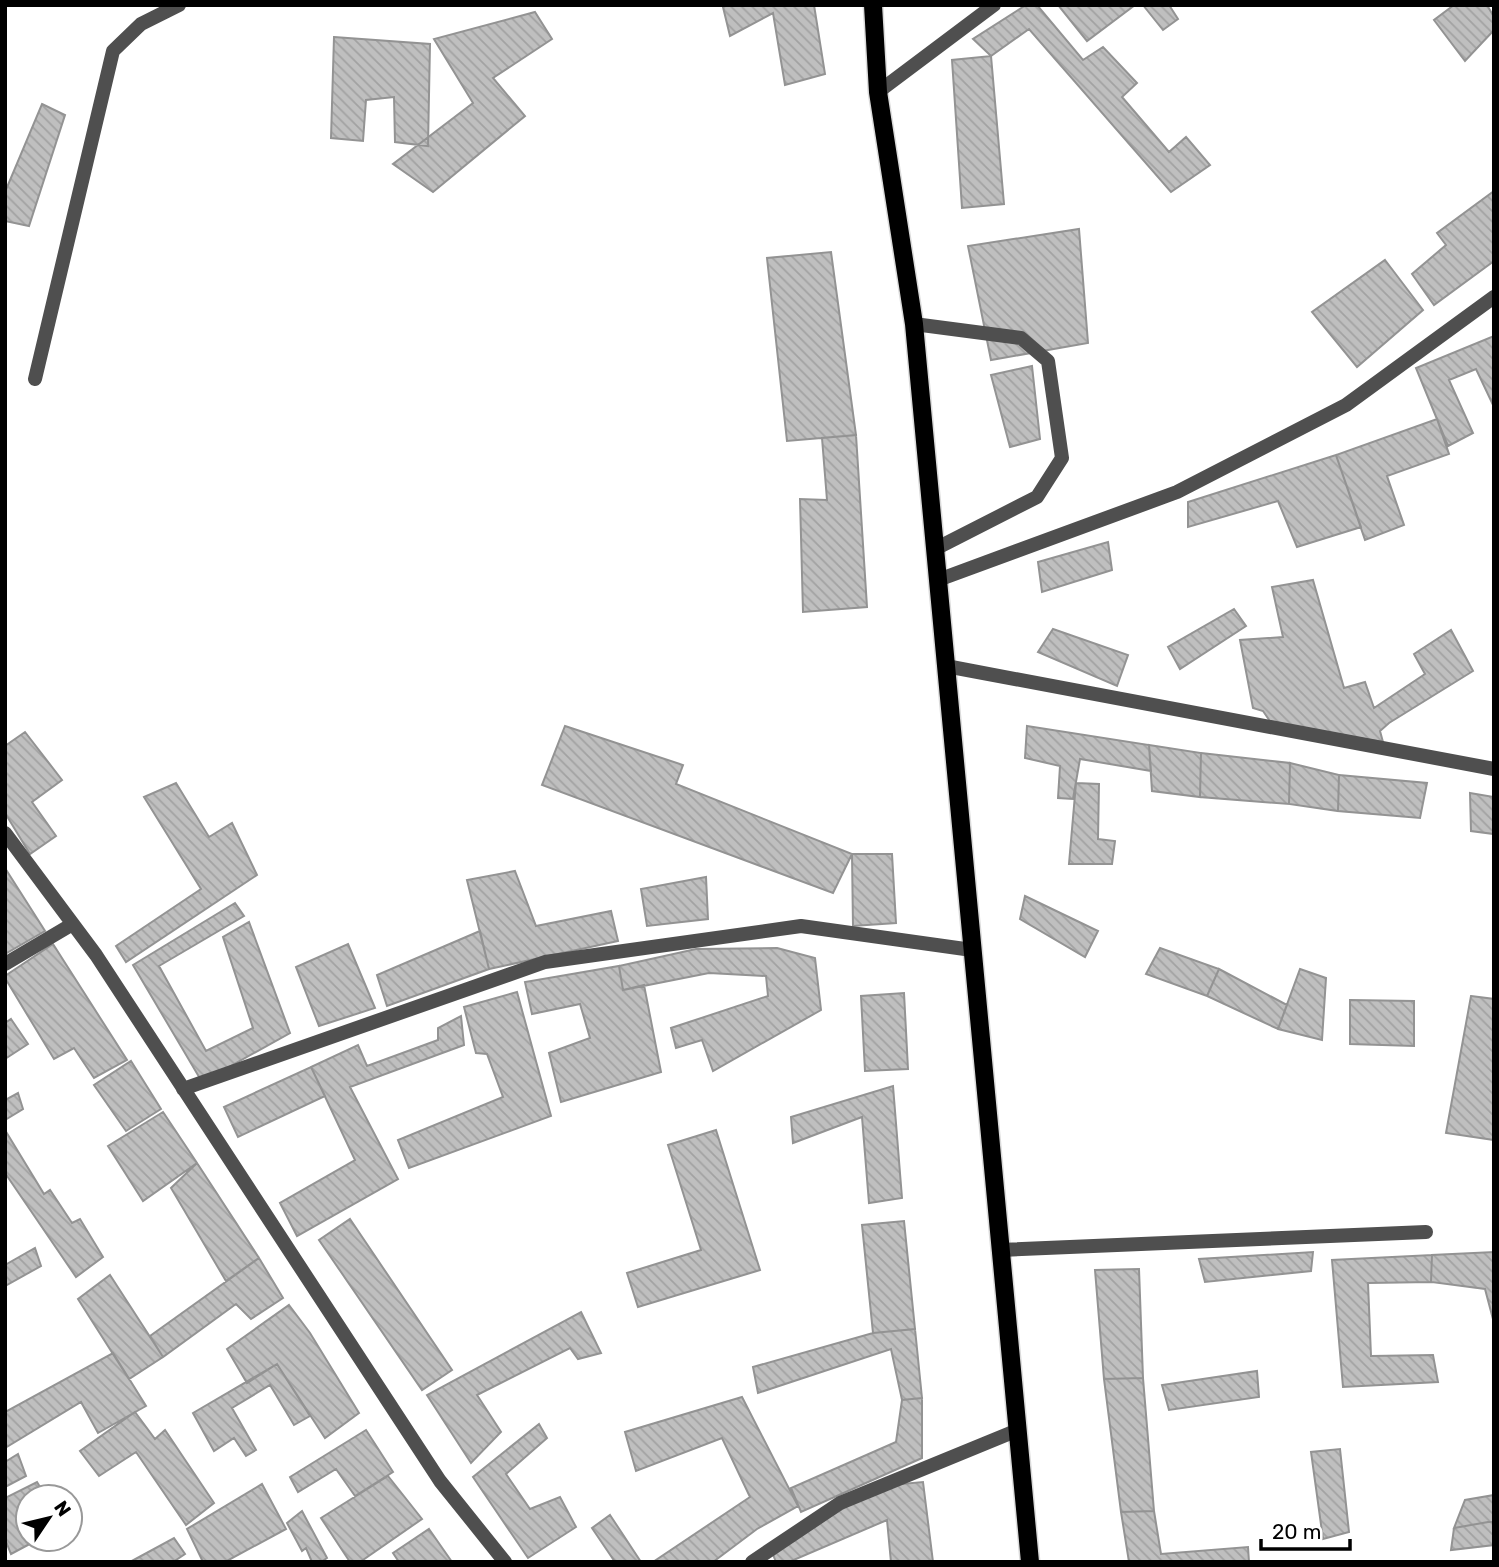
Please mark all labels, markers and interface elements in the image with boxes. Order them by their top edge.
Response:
north arrow [14,1483,84,1553]
text: N [49,1496,76,1521]
scale bar [1261,1508,1350,1552]
text: 20 m [1272,1519,1321,1544]

